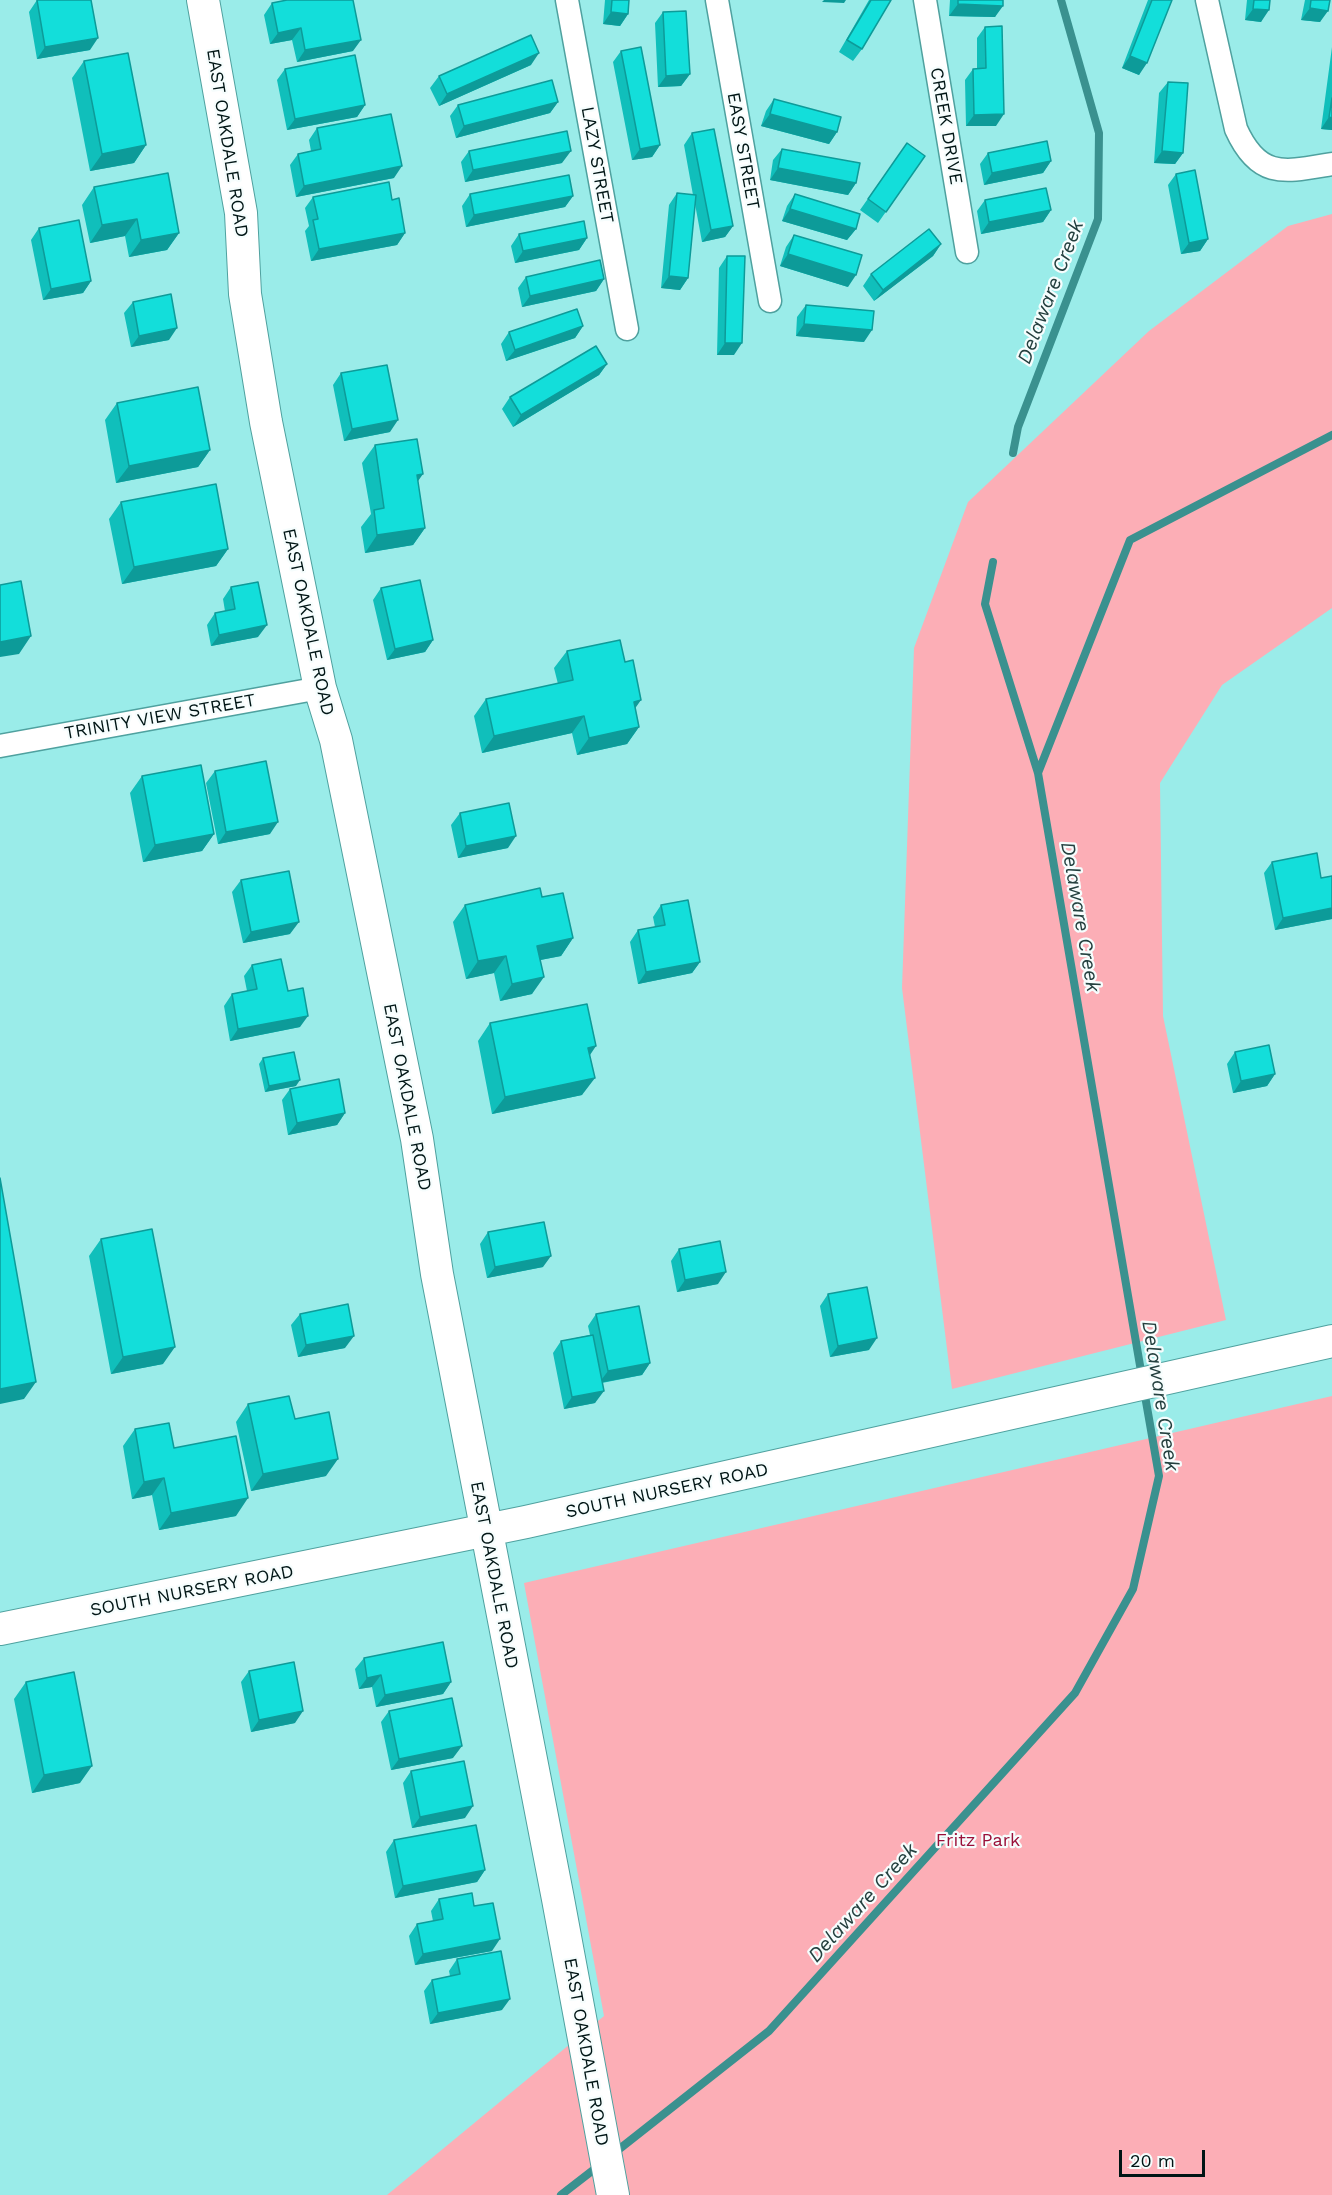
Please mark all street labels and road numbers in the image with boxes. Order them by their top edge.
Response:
street label: EAST OAKDALE ROAD [201,47,253,239]
street label: CREEK DRIVE [925,66,967,186]
street label: EASY STREET [722,91,764,211]
street label: LAZY STREET [576,105,618,225]
street label: EAST OAKDALE ROAD [278,527,338,717]
street label: TRINITY VIEW STREET [63,690,257,744]
street label: EAST OAKDALE ROAD [378,1001,436,1193]
street label: SOUTH NURSERY ROAD [564,1459,770,1523]
street label: EAST OAKDALE ROAD [465,1479,523,1671]
street label: SOUTH NURSERY ROAD [88,1561,296,1621]
street label: EAST OAKDALE ROAD [559,1956,613,2148]

